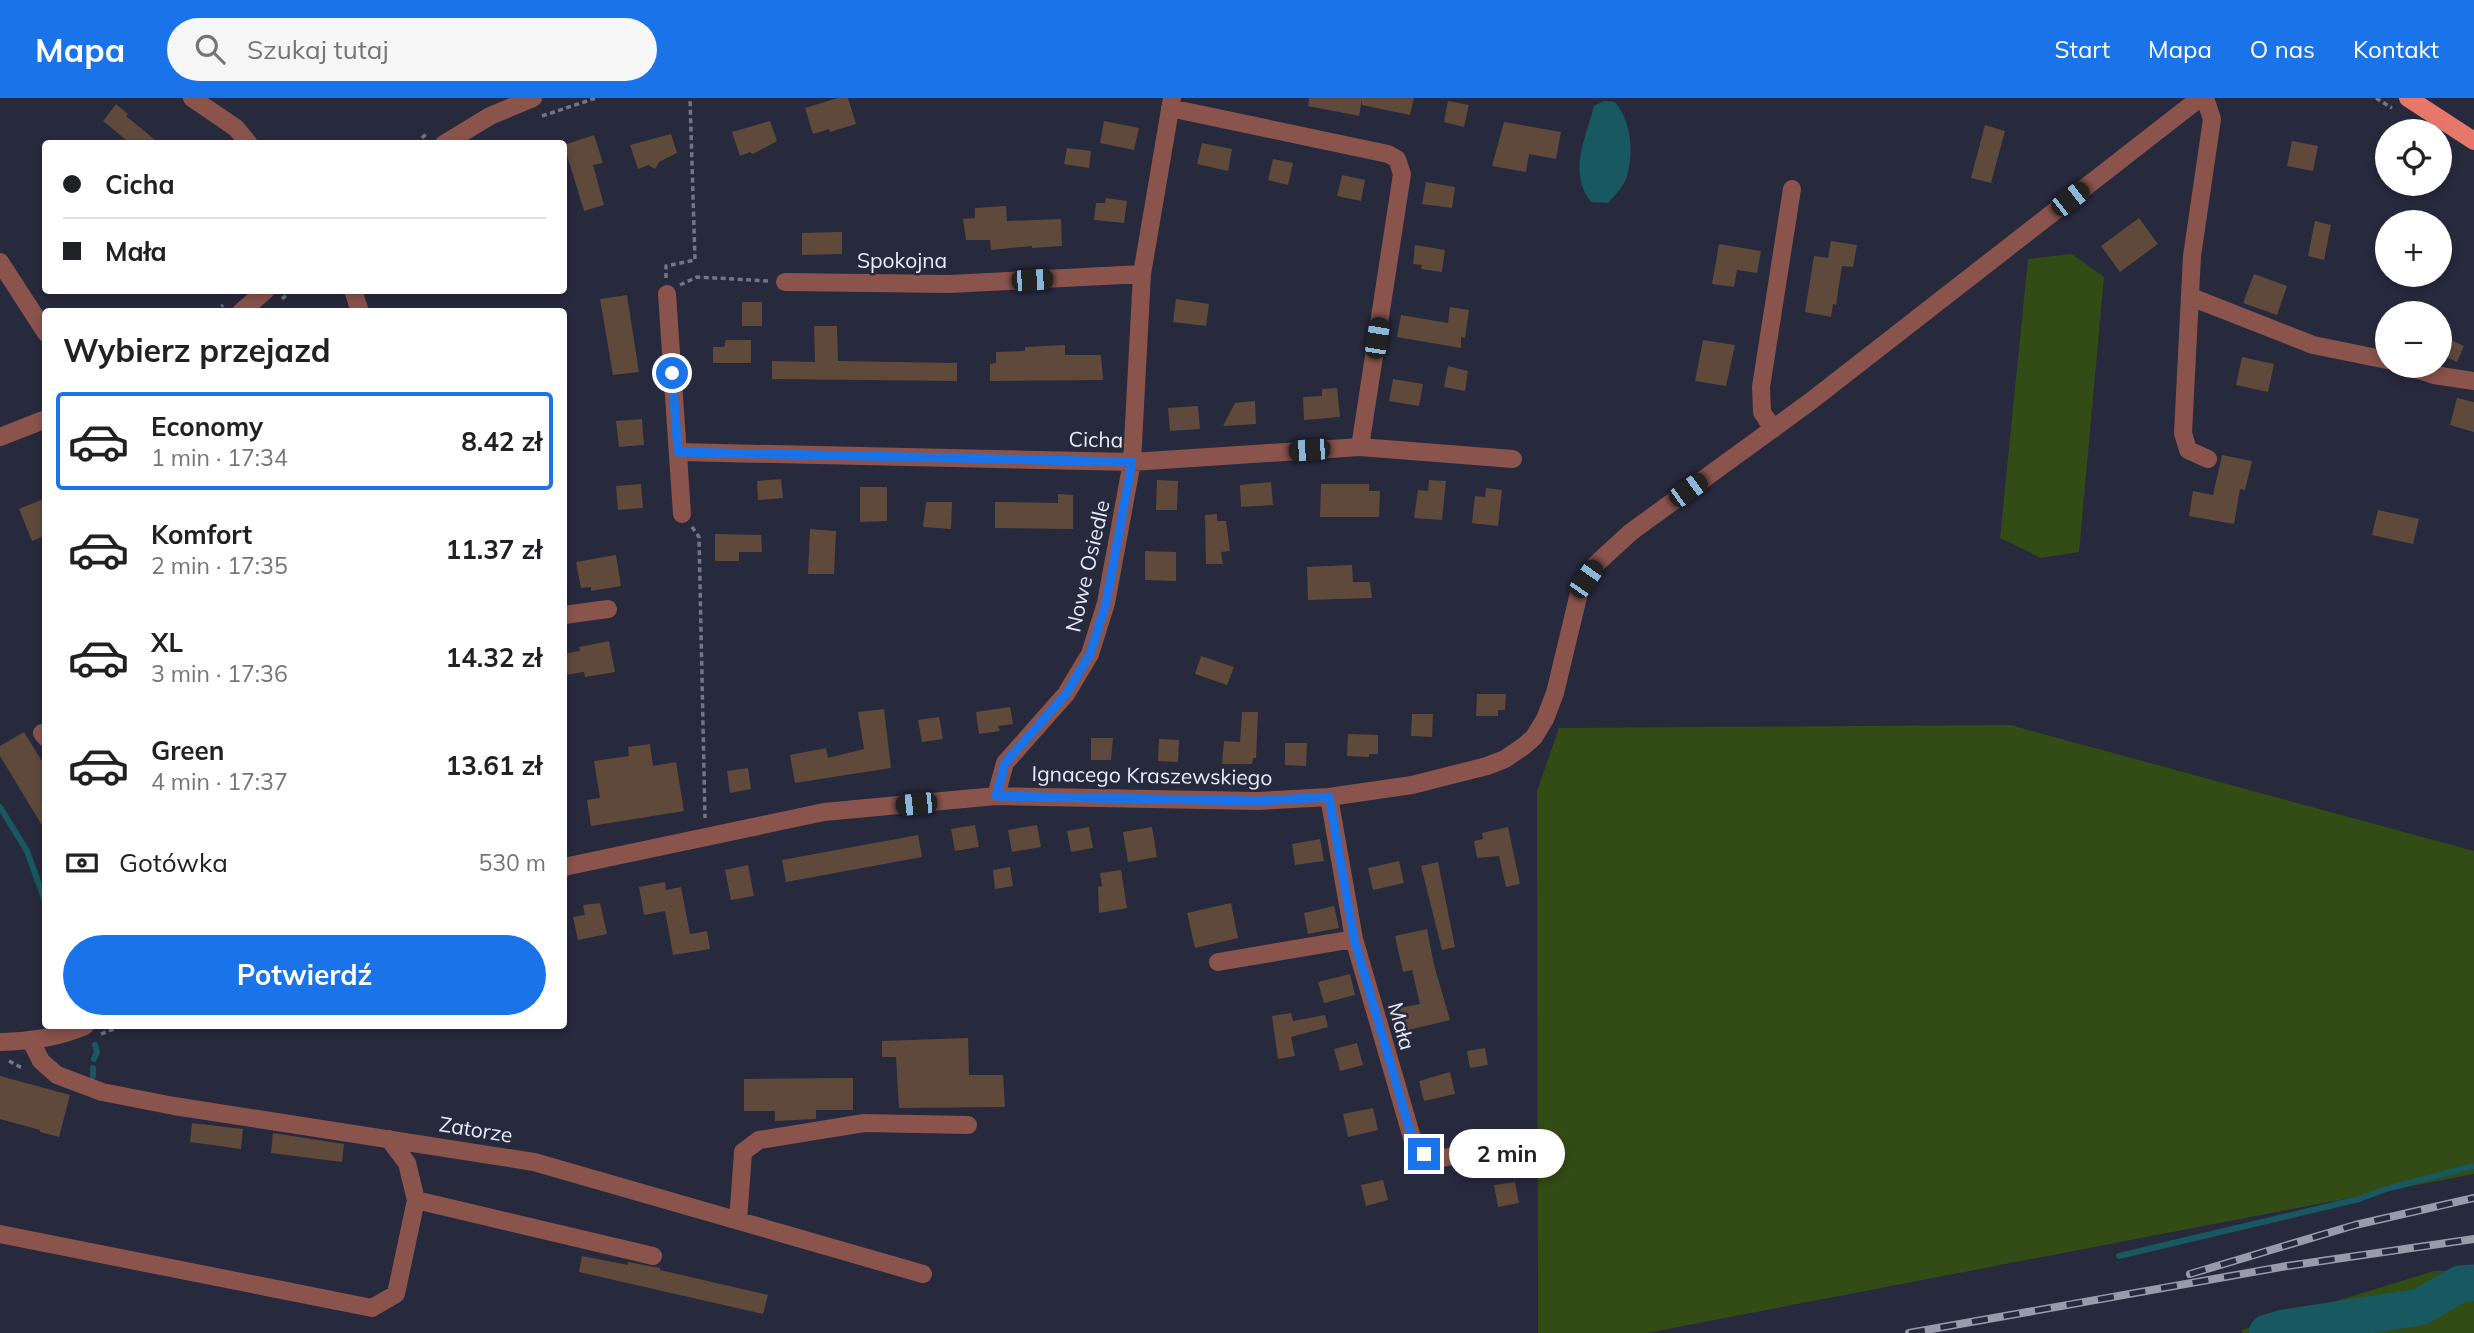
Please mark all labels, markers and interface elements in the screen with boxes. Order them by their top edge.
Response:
search box [167,18,657,81]
text: Mapa [35,29,125,70]
icon: search [191,30,229,68]
text: Szukaj tutaj [247,33,389,66]
text: Start [2055,34,2110,64]
text: Mapa [2148,34,2212,64]
text: O nas [2250,34,2315,64]
text: Kontakt [2353,34,2439,64]
map controls [2375,119,2452,378]
button: locate [2375,119,2452,196]
text: Cicha [105,168,175,201]
car [2047,178,2094,220]
button: + [2375,210,2452,287]
text: Mała [105,235,167,268]
street label: Spokojna [857,247,947,273]
car [1011,268,1054,292]
button: − [2375,301,2452,378]
car [1364,316,1391,360]
text: Wybierz przejazd [63,330,331,370]
route start [656,357,688,389]
icon: car [67,410,130,473]
text: Economy [151,410,263,443]
text: 8.42 zł [461,425,542,458]
street label: Cicha [1068,426,1124,452]
car [1288,438,1331,462]
text: 1 min · 17:34 [151,443,288,472]
car [1665,469,1712,511]
street label: Nowe Osiedle [1059,497,1115,635]
icon: car [67,518,130,581]
text: Komfort [151,518,252,551]
text: 11.37 zł [446,533,542,566]
text: 2 min · 17:35 [151,551,288,580]
car [1566,556,1607,602]
icon: car [67,626,130,689]
text: XL [151,626,183,659]
text: 14.32 zł [446,641,542,674]
text: 3 min · 17:36 [151,659,288,688]
icon: car [67,734,130,797]
text: Green [151,734,224,767]
text: 13.61 zł [446,749,542,782]
street label: Ignacego Kraszewskiego [1031,760,1273,790]
text: 4 min · 17:37 [151,767,288,796]
car [895,791,938,817]
icon: cash [63,844,101,882]
text: Gotówka [119,846,228,879]
text: 530 m [478,848,546,877]
button: Potwierdź [63,935,546,1015]
street label: Mała [1383,999,1421,1053]
street label: Zatorze [437,1110,515,1148]
callout: 2 min [1448,1130,1564,1178]
route end [1408,1138,1440,1170]
text: 2 min [1477,1139,1537,1168]

